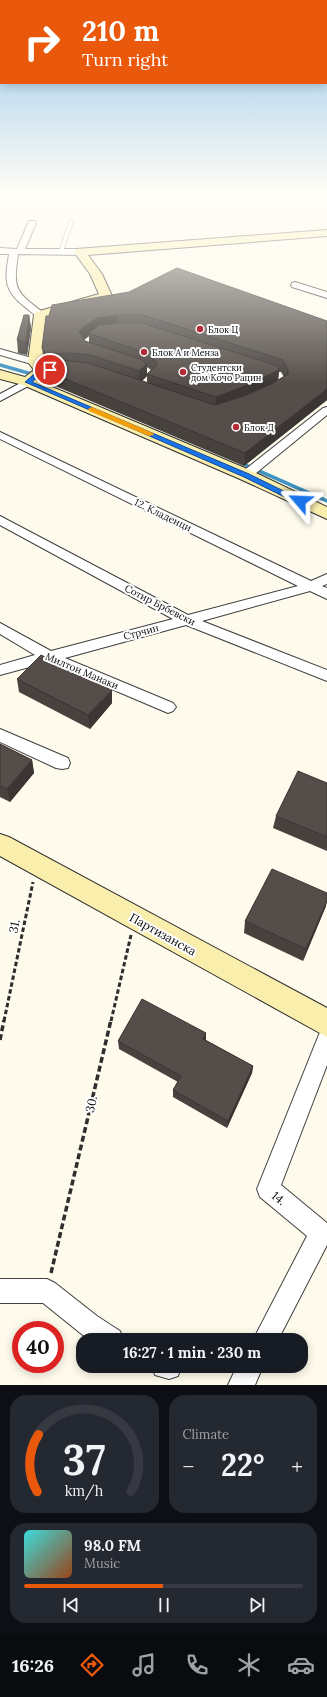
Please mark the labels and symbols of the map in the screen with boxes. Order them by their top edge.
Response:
marker: Блок Ц [195,324,205,334]
place label: Блок Ц [208,324,238,335]
marker: Блок А и Менза [139,347,149,357]
place label: Блок А и Менза [152,347,219,358]
pin [33,353,67,387]
place label: Студентски дом Кочо Рацин [191,362,262,383]
marker: Студентски дом Кочо Рацин [178,367,188,377]
marker: Блок Д [231,422,241,432]
place label: Блок Д [244,422,274,433]
position arrow [279,480,321,522]
street label: 12. Кладенци [132,496,194,534]
street label: Сотир Брбевски [122,582,198,628]
street label: Стрчин [122,621,160,643]
street label: Милтон Манаки [43,650,121,692]
street label: Партизанска [127,909,199,959]
street label: 31. [5,918,23,934]
street label: 30. [82,1094,100,1114]
street label: 14. [269,1188,289,1208]
speed limit sign: 40 [12,1321,64,1373]

